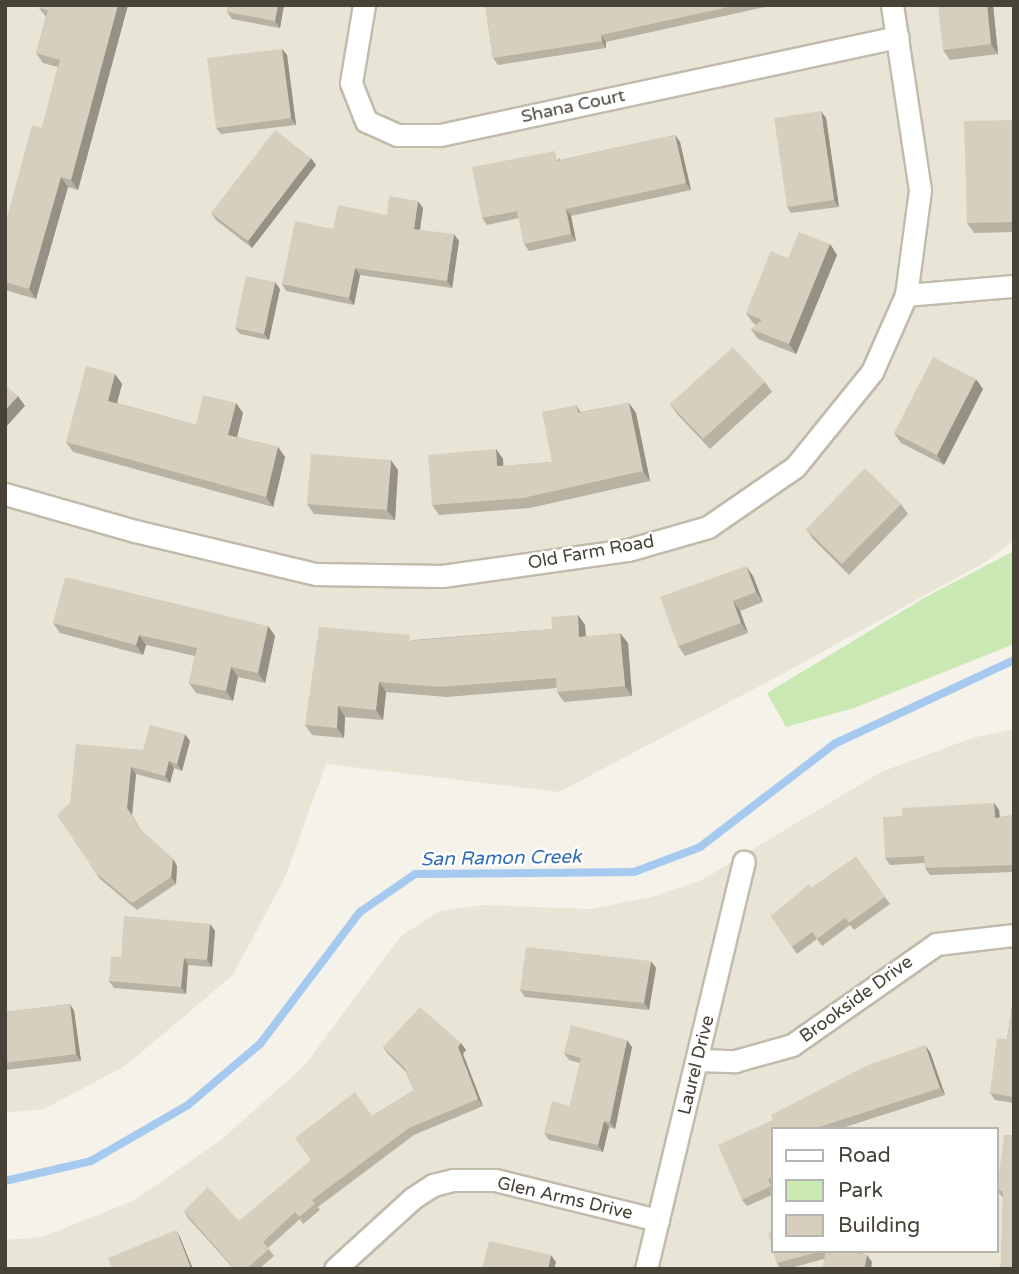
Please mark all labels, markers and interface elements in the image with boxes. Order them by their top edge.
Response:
street label: Shana Court [519,84,627,128]
street label: Old Farm Road [526,530,656,574]
water label: San Ramon Creek [421,846,581,872]
street label: Brookside Drive [795,951,917,1047]
street label: Laurel Drive [673,1013,719,1117]
legend [771,1127,998,1253]
text: Road [838,1143,891,1168]
street label: Glen Arms Drive [495,1172,635,1224]
text: Park [838,1178,883,1203]
text: Building [838,1213,920,1238]

